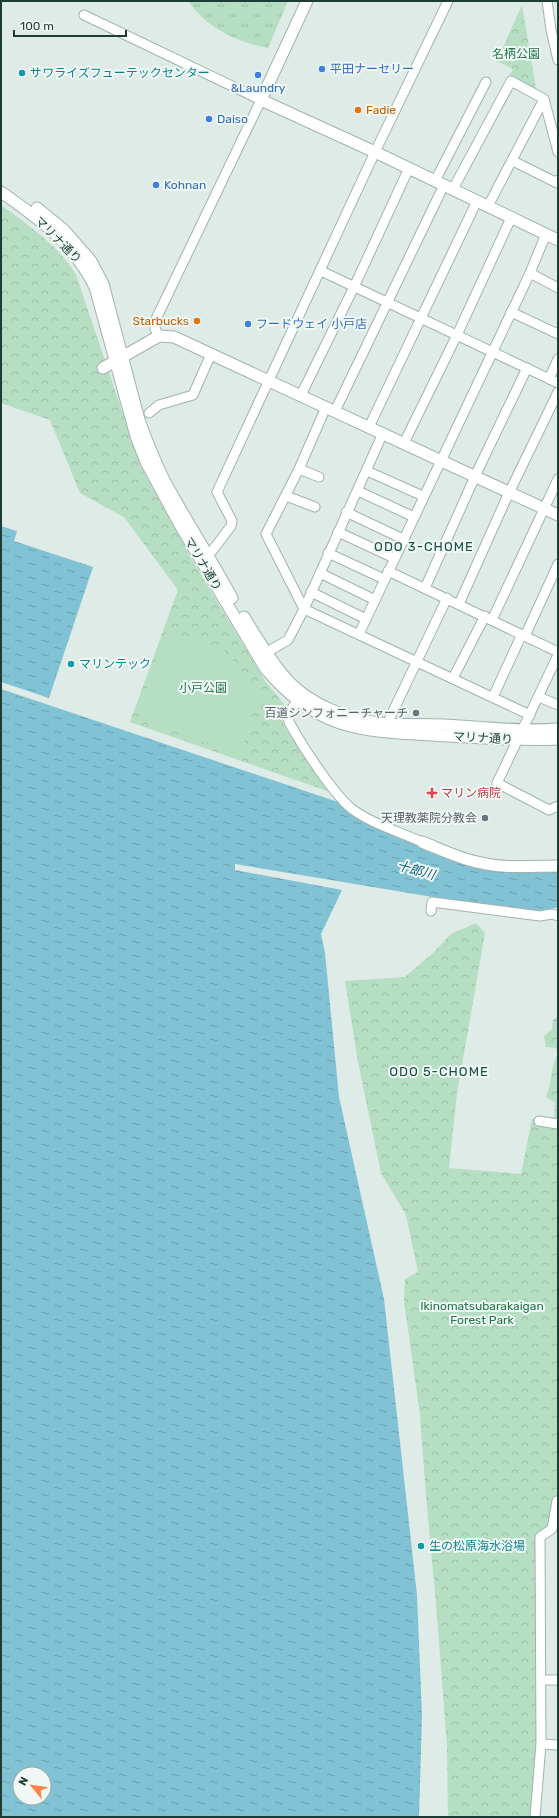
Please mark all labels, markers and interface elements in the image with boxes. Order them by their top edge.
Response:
scale bar [14,12,126,38]
text: 100 m [20,19,54,33]
park label: 名柄公園 [492,47,540,61]
place label: 平田ナーセリー [330,62,414,76]
marker: 平田ナーセリー [317,64,327,74]
place label: サワライズフューテックセンター [30,66,210,80]
marker: サワライズフューテックセンター [17,68,27,78]
marker: &Laundry [253,70,263,80]
place label: &Laundry [231,81,286,95]
place label: Fadie [366,103,396,117]
marker: Fadie [353,105,363,115]
place label: Daiso [217,112,248,126]
marker: Daiso [204,114,214,124]
place label: Kohnan [164,178,206,192]
marker: Kohnan [151,180,161,190]
street label: マリナ通り [32,214,84,266]
place label: Starbucks [132,314,189,328]
marker: Starbucks [192,316,202,326]
place label: フードウェイ 小戸店 [256,317,367,331]
marker: フードウェイ 小戸店 [243,319,253,329]
street label: マリナ通り [182,535,224,593]
district label: ODO 3-CHOME [374,539,474,554]
place label: マリンテック [79,657,151,671]
marker: マリンテック [66,659,76,669]
park label: 小戸公園 [179,681,227,695]
place label: 百道シンフォニーチャーチ [264,706,408,720]
marker: 百道シンフォニーチャーチ [411,708,421,718]
street label: マリナ通り [453,729,513,747]
place label: マリン病院 [441,786,501,800]
marker: マリン病院 [426,787,438,799]
place label: 天理教薬院分教会 [381,811,477,825]
marker: 天理教薬院分教会 [480,813,490,823]
water label: 十郎川 [395,858,439,883]
district label: ODO 5-CHOME [389,1064,489,1079]
park label: Ikinomatsubarakaigan Forest Park [420,1299,544,1327]
place label: 生の松原海水浴場 [429,1539,525,1553]
marker: 生の松原海水浴場 [416,1541,426,1551]
north arrow [12,1766,52,1806]
text: N [16,1775,31,1788]

